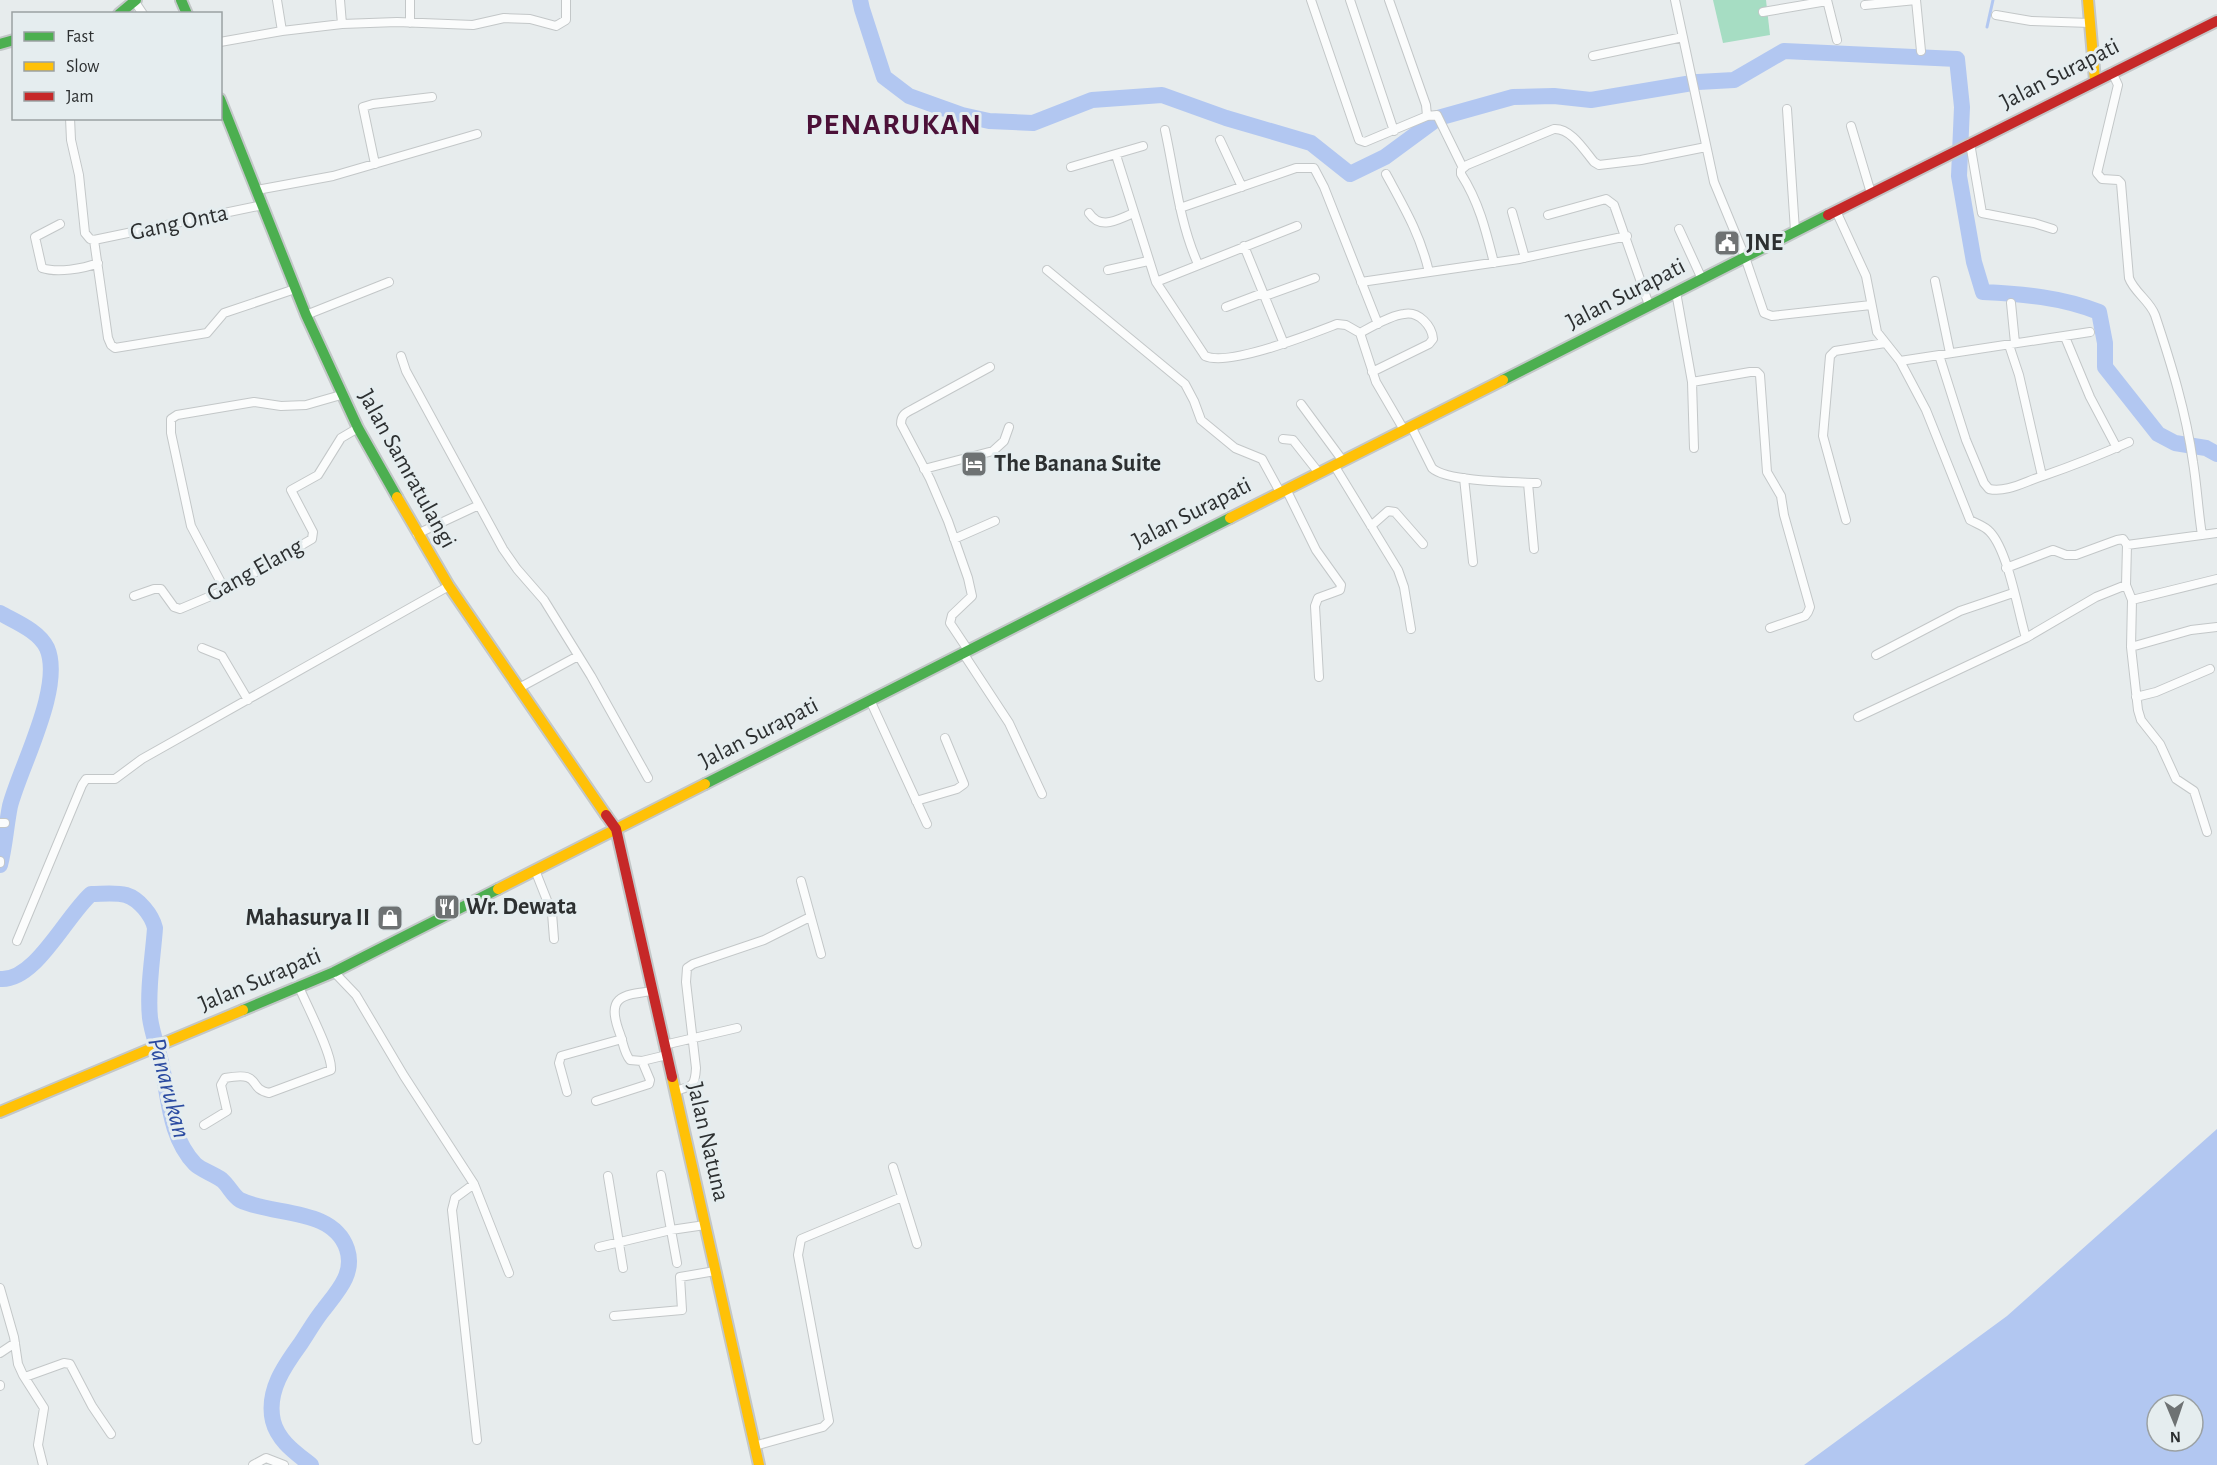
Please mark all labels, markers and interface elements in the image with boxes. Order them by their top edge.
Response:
legend [12,12,222,120]
text: Fast [66,28,94,46]
street label: Jalan Surapati [1997,34,2123,114]
text: Slow [66,58,99,76]
text: Jam [66,88,94,106]
district label: PENARUKAN [806,110,982,140]
street label: Gang Onta [128,201,230,245]
public building icon: JNE [1712,228,1742,258]
place label: JNE [1746,231,1783,255]
street label: Jalan Surapati [1563,254,1689,334]
street label: Jalan Samratulangi [354,386,460,552]
hotel icon: The Banana Suite [959,449,989,479]
place label: The Banana Suite [994,452,1161,476]
street label: Jalan Surapati [1129,473,1255,553]
street label: Gang Elang [203,534,307,606]
street label: Jalan Surapati [696,693,822,773]
restaurant icon: Wr. Dewata [432,892,462,922]
place label: Wr. Dewata [466,895,577,919]
shop icon: Mahasurya II [375,903,405,933]
place label: Mahasurya II [245,906,370,930]
street label: Jalan Surapati [196,944,324,1016]
water label: Panarukan [143,1035,195,1141]
street label: Jalan Natuna [683,1080,733,1204]
north arrow [2145,1393,2205,1453]
text: N [2170,1429,2181,1445]

